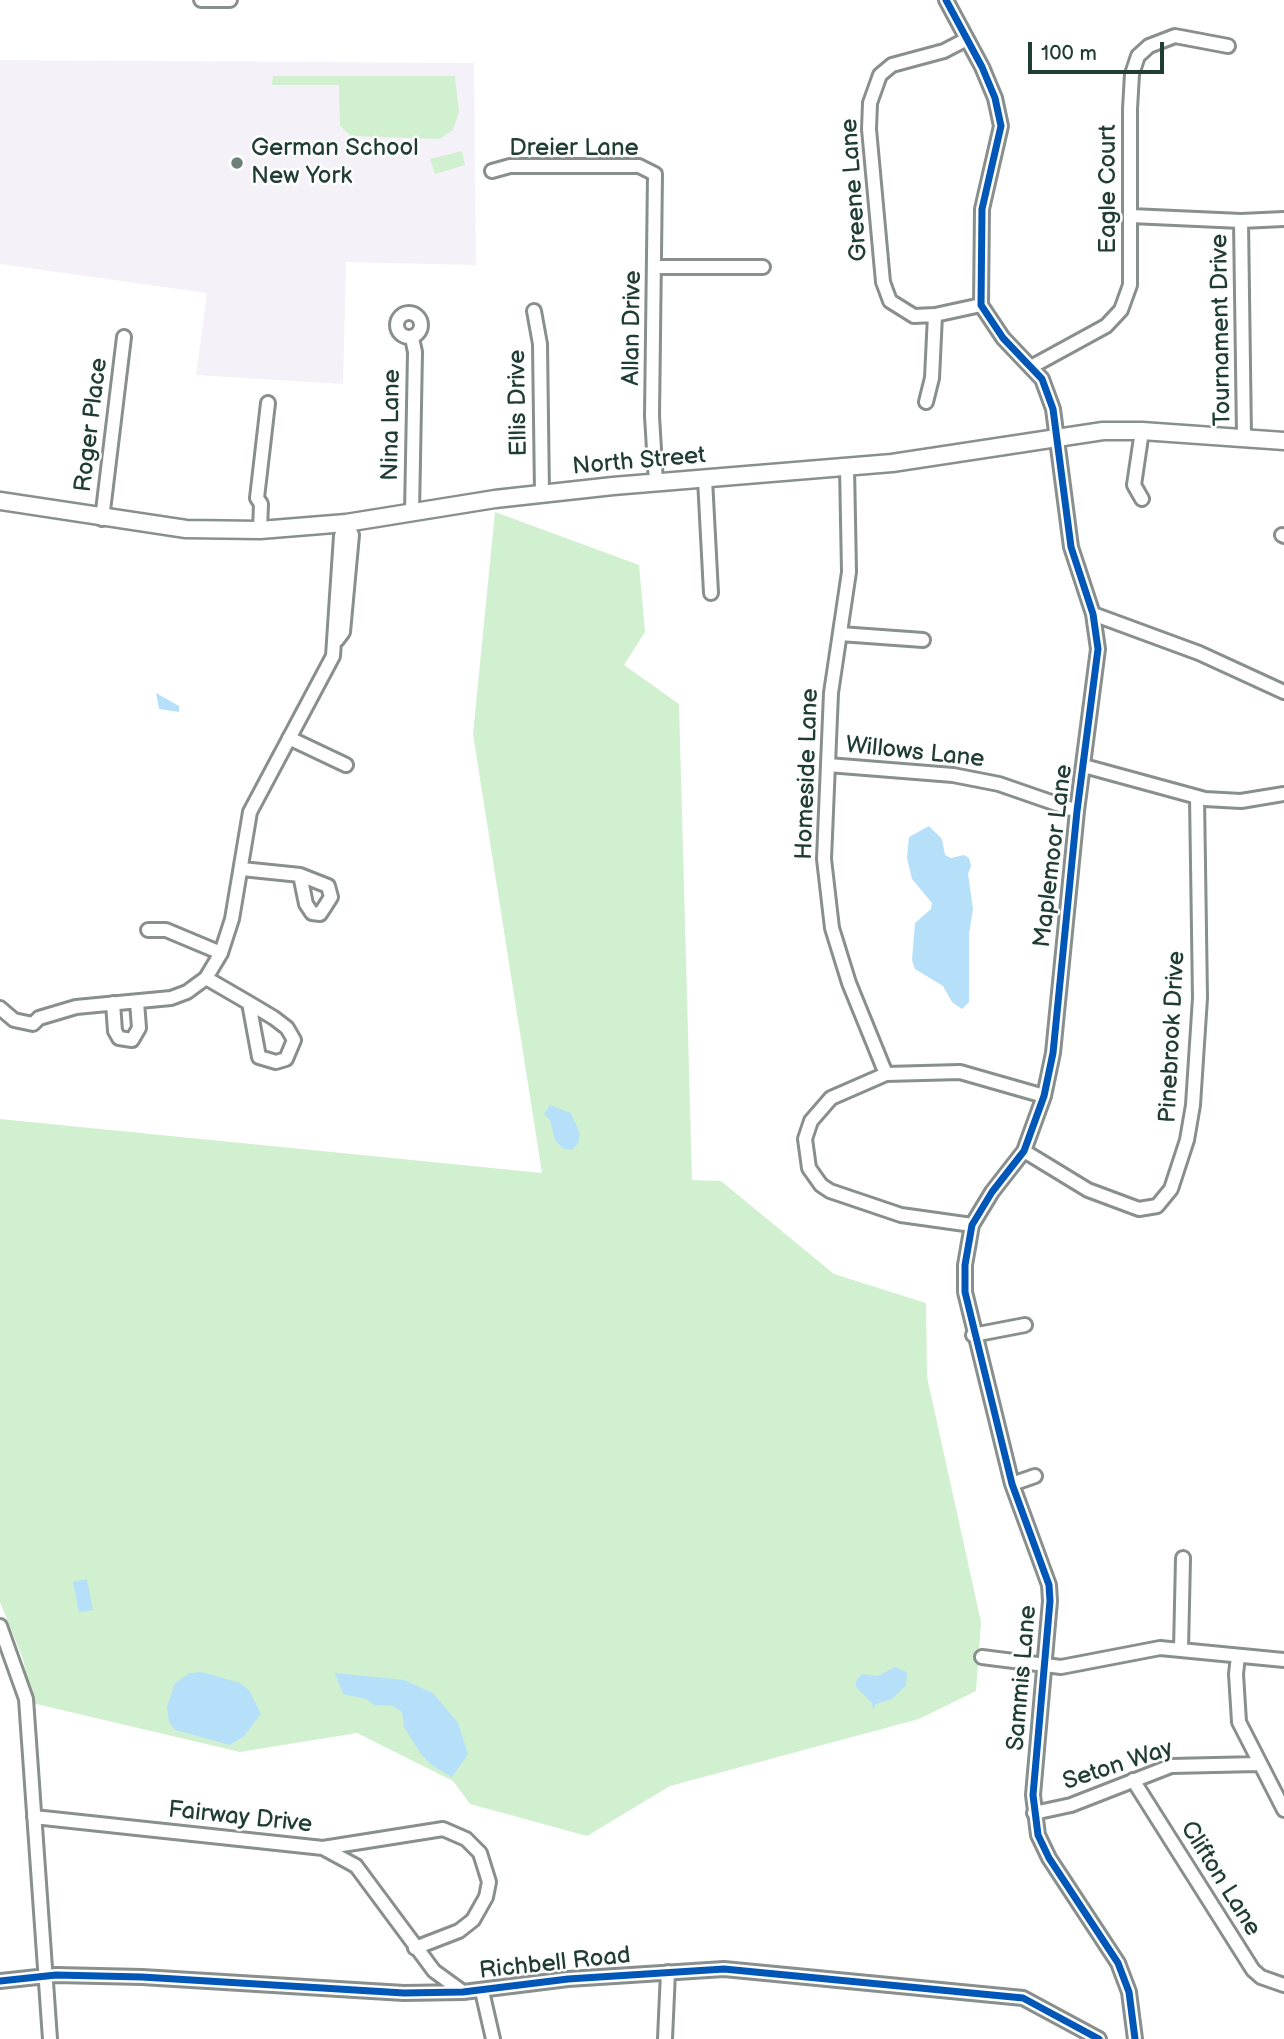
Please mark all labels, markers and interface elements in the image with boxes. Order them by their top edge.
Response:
scale bar [1032,28,1168,72]
text: 100 m [1041,41,1097,66]
street label: Greene Lane [836,118,874,262]
street label: Eagle Court [1095,124,1123,254]
place label: German School New York [251,135,419,191]
street label: Dreier Lane [509,135,639,163]
marker: German School New York [229,155,245,171]
street label: Tournament Drive [1206,234,1238,426]
street label: Allan Drive [618,270,648,386]
street label: Ellis Drive [504,349,534,457]
street label: Roger Place [69,356,115,494]
street label: Nina Lane [377,369,407,481]
street label: North Street [571,442,707,482]
street label: Homeside Lane [791,688,825,860]
street label: Willows Lane [844,731,986,775]
street label: Maplemoor Lane [1028,763,1080,949]
street label: Pinebrook Drive [1154,950,1192,1124]
street label: Sammis Lane [1002,1604,1044,1752]
street label: Seton Way [1059,1735,1177,1797]
street label: Fairway Drive [167,1796,313,1840]
street label: Clifton Lane [1173,1816,1267,1942]
street label: Richbell Road [478,1942,632,1986]

